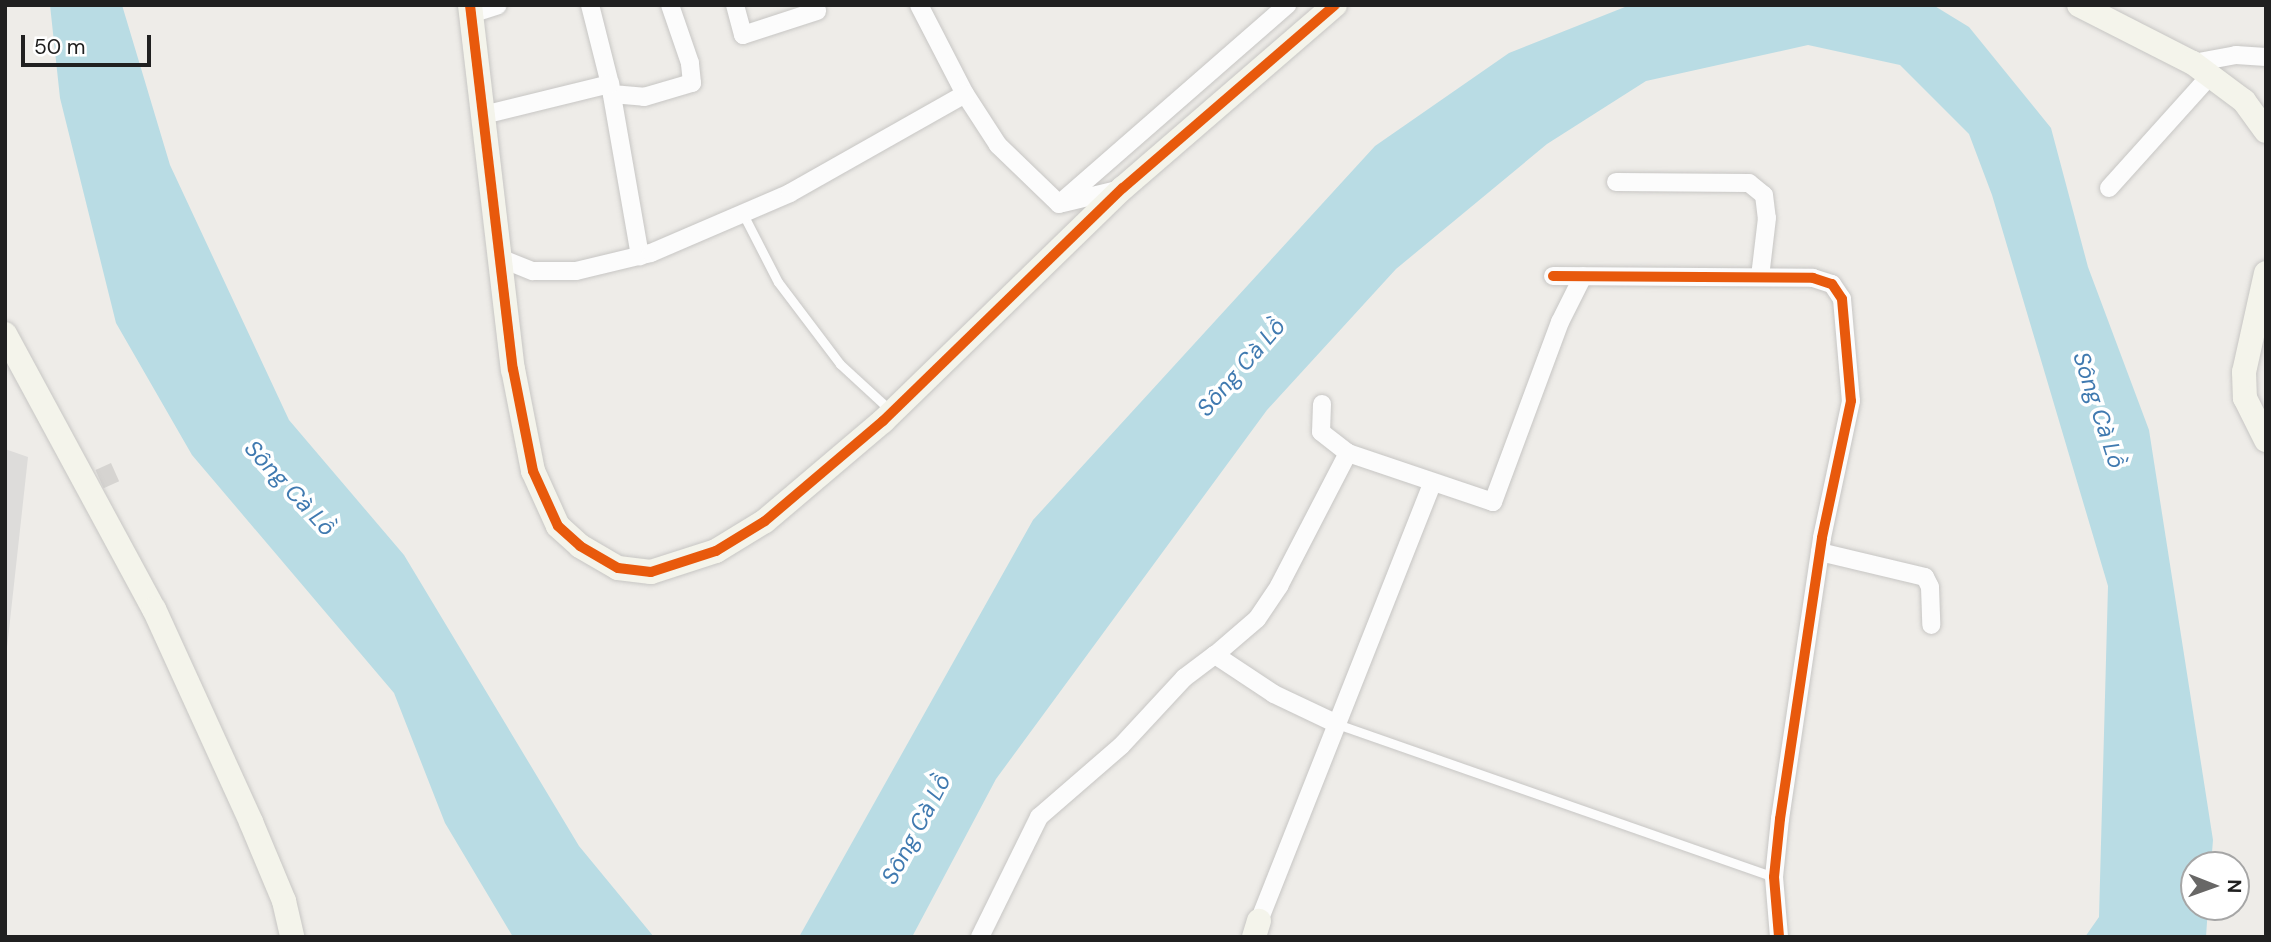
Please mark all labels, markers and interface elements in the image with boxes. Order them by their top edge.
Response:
scale bar [24,21,154,65]
text: 50 m [34,33,85,61]
water label: Sông Cà Lồ [1191,312,1291,422]
water label: Sông Cà Lồ [2067,348,2131,472]
water label: Sông Cà Lồ [239,434,341,542]
water label: Sông Cà Lồ [875,769,957,889]
north arrow [2180,851,2250,921]
text: N [2222,879,2247,893]

